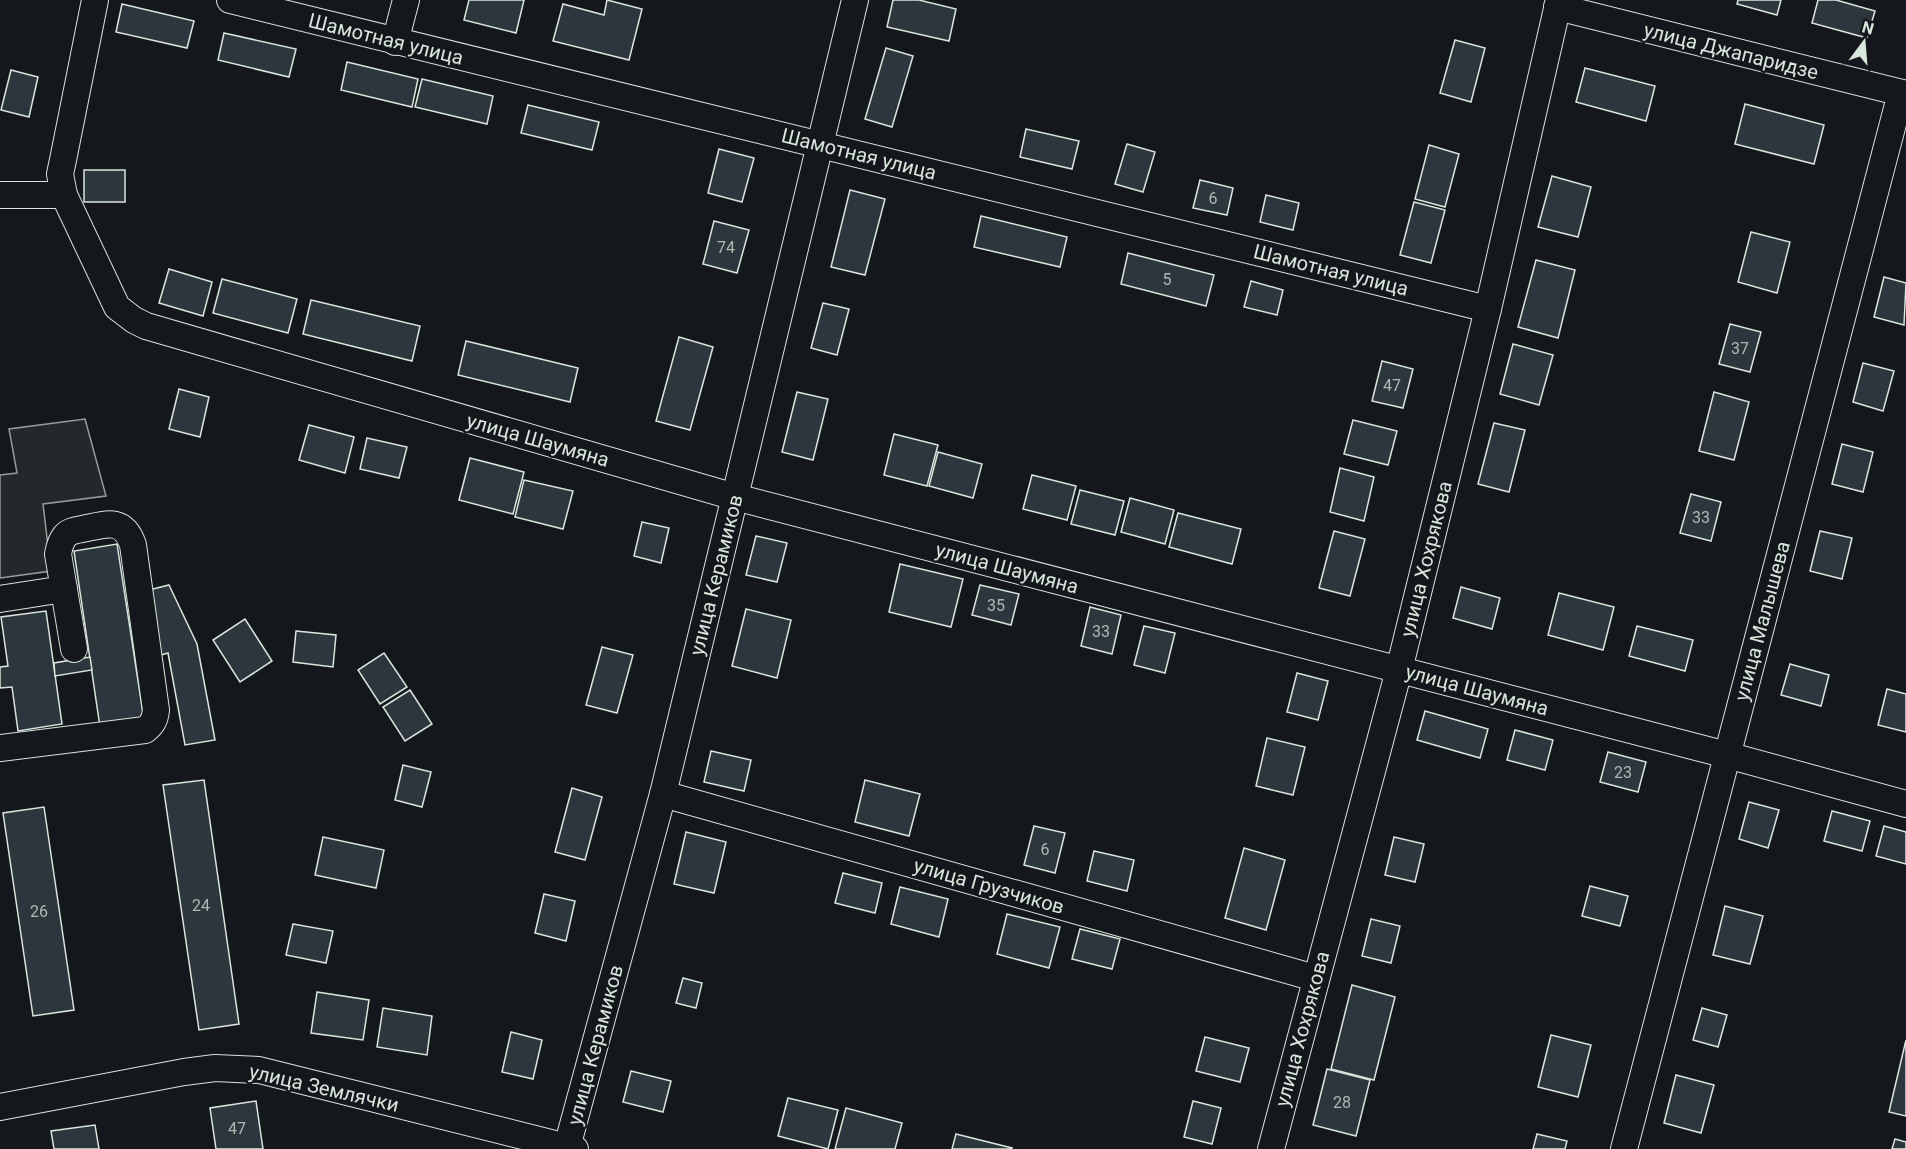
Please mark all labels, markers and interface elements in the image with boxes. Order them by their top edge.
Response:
street label: Шамотная улица [306,8,466,70]
north arrow [1834,12,1894,72]
text: N [1860,17,1876,39]
street label: улица Джапаридзе [1641,18,1821,84]
street label: Шамотная улица [779,123,939,185]
house number: 6 [1209,189,1218,208]
house number: 74 [717,238,735,257]
street label: Шамотная улица [1251,239,1411,301]
house number: 5 [1163,270,1172,289]
house number: 37 [1731,339,1749,358]
house number: 47 [1383,376,1401,395]
street label: улица Шаумяна [464,408,612,472]
street label: улица Хохрякова [1395,479,1457,639]
street label: улица Керамиков [684,492,748,658]
house number: 33 [1692,508,1710,527]
street label: улица Шаумяна [933,537,1081,599]
street label: улица Малышева [1729,538,1795,704]
house number: 35 [987,596,1005,615]
house number: 33 [1092,622,1110,641]
street label: улица Шаумяна [1403,659,1551,721]
house number: 23 [1614,763,1632,782]
house number: 6 [1041,840,1050,859]
street label: улица Грузчиков [911,853,1067,919]
house number: 24 [192,896,210,915]
house number: 26 [30,902,48,921]
street label: улица Хохрякова [1270,949,1334,1109]
street label: улица Керамиков [562,962,628,1128]
street label: улица Землячки [247,1059,401,1117]
house number: 28 [1333,1093,1351,1112]
house number: 47 [228,1119,246,1138]

